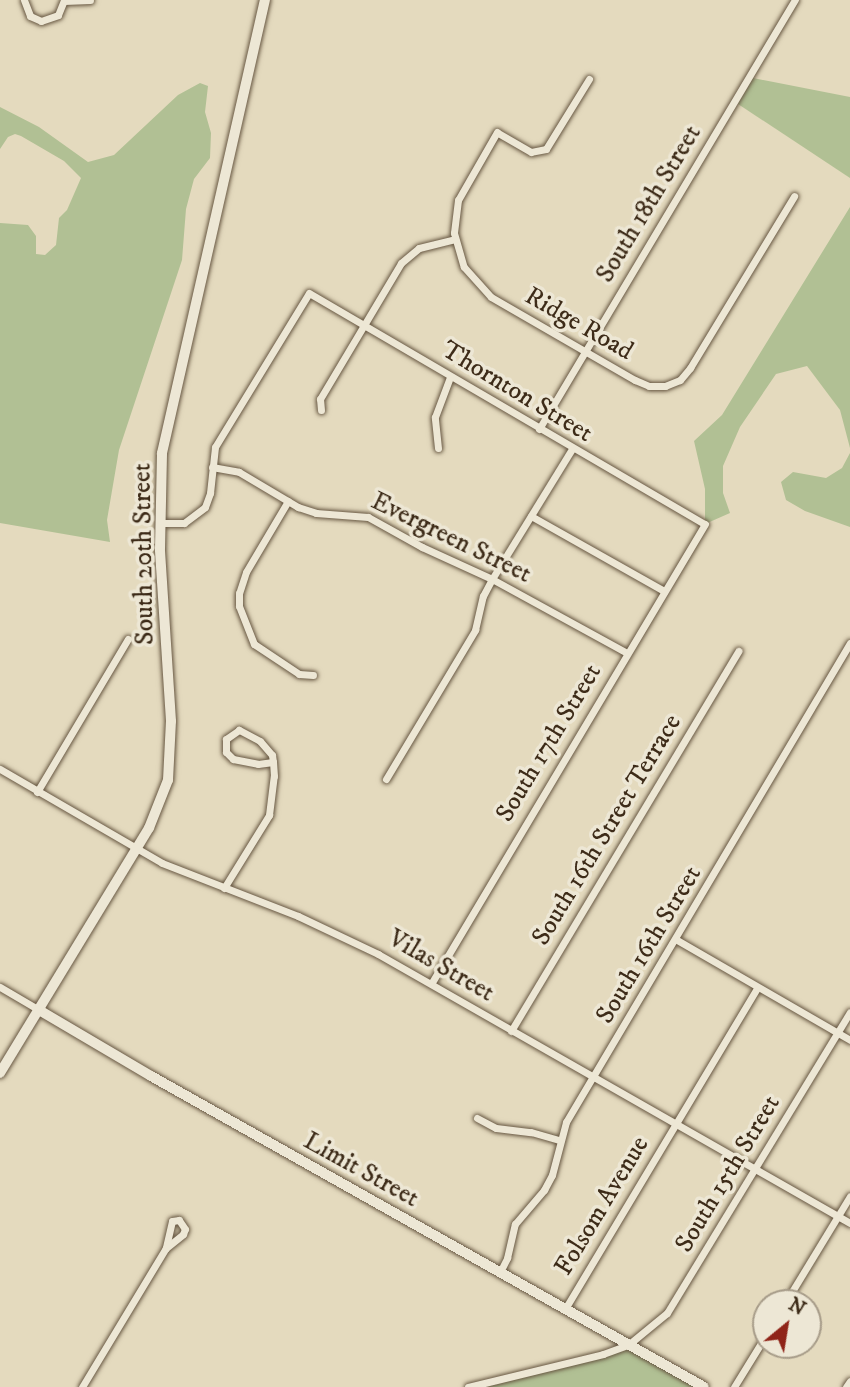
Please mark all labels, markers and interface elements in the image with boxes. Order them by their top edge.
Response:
street label: South 18th Street [590,120,708,288]
street label: Ridge Road [519,281,639,367]
street label: Thornton Street [436,335,598,449]
street label: South 20th Street [127,463,161,645]
street label: Evergreen Street [366,486,536,590]
street label: South 17th Street [490,658,608,828]
street label: South 16th Street Terrace [526,709,688,951]
street label: South 16th Street [590,861,708,1029]
street label: Vilas Street [382,923,500,1009]
street label: South 15th Street [669,1090,787,1258]
street label: Limit Street [298,1126,424,1214]
street label: Folsom Avenue [548,1131,656,1281]
north arrow [752,1289,822,1359]
text: N [784,1293,809,1321]

